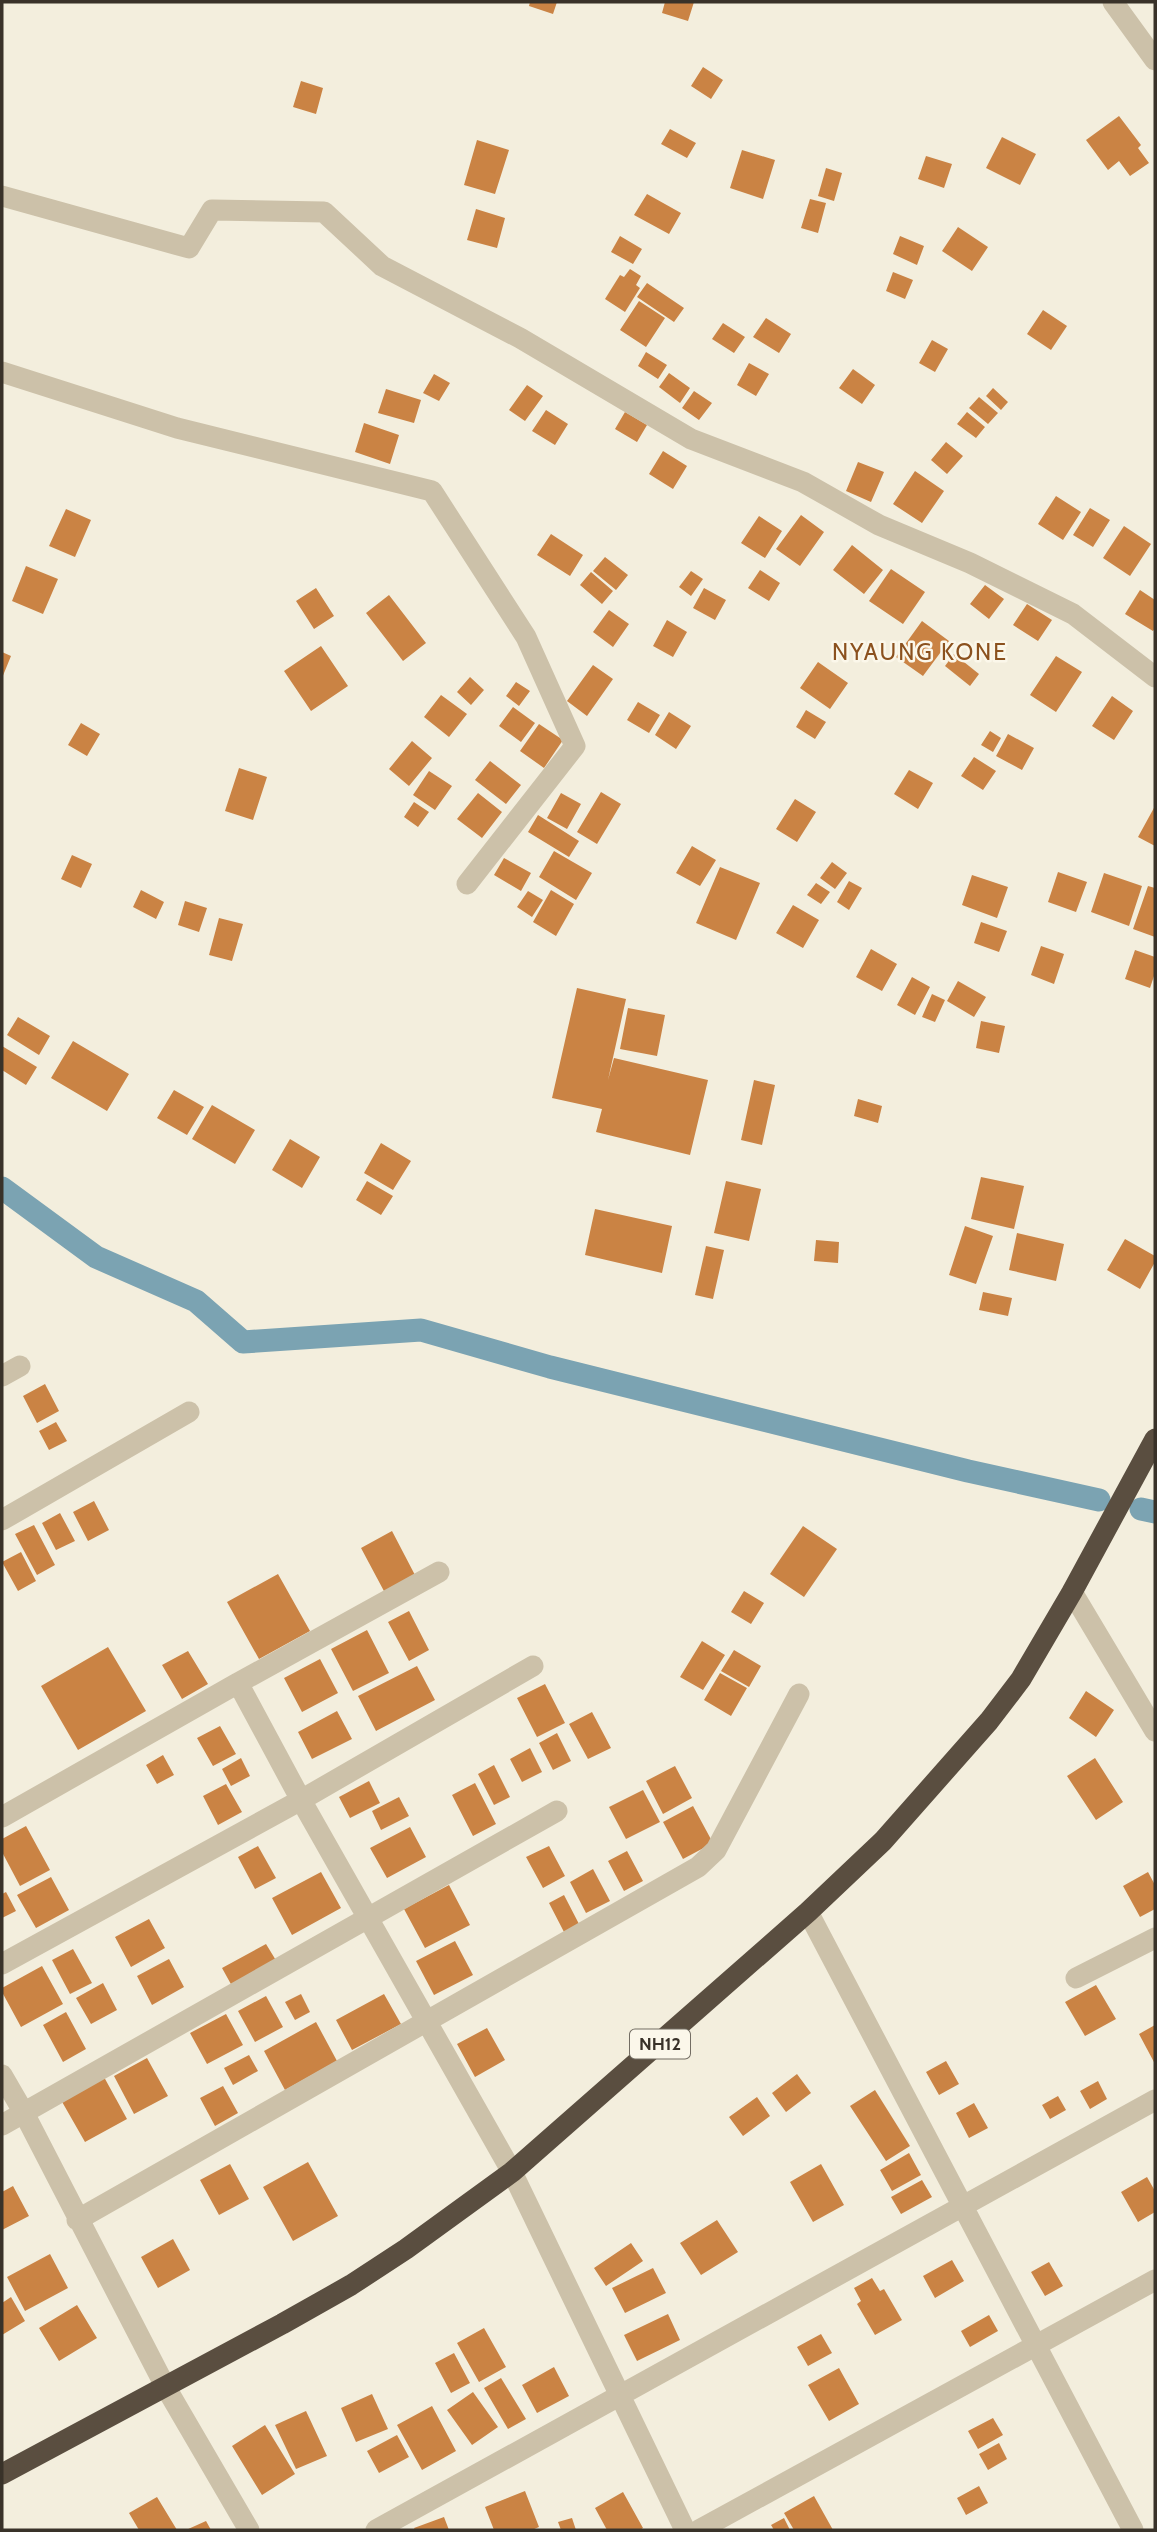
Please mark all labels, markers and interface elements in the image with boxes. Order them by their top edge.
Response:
district label: NYAUNG KONE [832,638,1008,666]
road number: NH12 [630,2030,690,2058]

